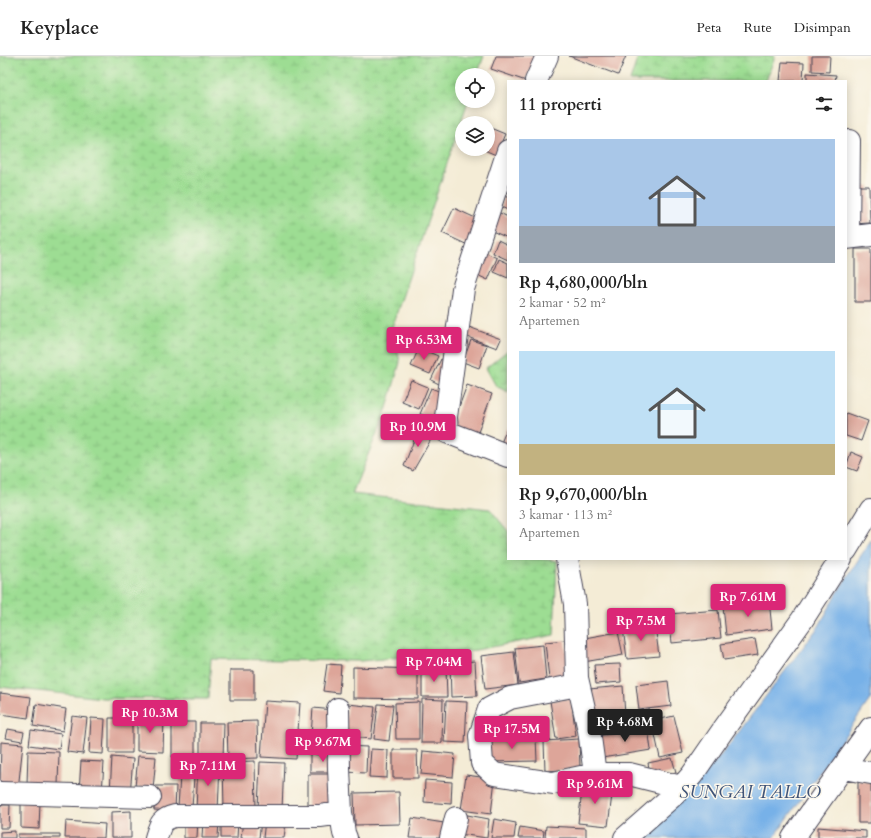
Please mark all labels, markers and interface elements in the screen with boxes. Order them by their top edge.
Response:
text: Keyplace [20,15,99,41]
text: Peta [696,18,722,37]
text: Rute [744,18,772,37]
text: Disimpan [794,18,851,37]
map controls [455,68,495,156]
button: locate [455,68,495,108]
text: 11 properti [519,93,602,116]
icon: filters [813,93,835,115]
button: layers [455,116,495,156]
icon: home [641,165,713,237]
text: Rp 4,680,000/bln [519,271,648,294]
text: 2 kamar · 52 m² [519,294,606,312]
text: Apartemen [519,312,580,330]
pin: Rp 6.53M [383,327,465,361]
text: Rp 6.53M [396,331,452,349]
icon: home [641,377,713,449]
pin: Rp 10.9M [377,414,459,448]
text: Rp 10.9M [390,418,446,436]
text: Rp 9,670,000/bln [519,483,648,506]
text: 3 kamar · 113 m² [519,506,612,524]
text: Apartemen [519,524,580,542]
pin: Rp 7.61M [707,584,789,618]
text: Rp 7.61M [720,588,776,606]
pin: Rp 7.5M [604,608,678,642]
text: Rp 7.5M [616,612,666,630]
pin: Rp 7.04M [393,649,475,683]
text: Rp 7.04M [406,653,462,671]
pin: Rp 10.3M [109,700,191,734]
text: Rp 10.3M [122,704,178,722]
pin: Rp 4.68M [584,709,666,743]
text: Rp 4.68M [597,713,653,731]
pin: Rp 17.5M [471,716,553,750]
text: Rp 17.5M [484,720,540,738]
pin: Rp 9.67M [282,729,364,763]
text: Rp 9.67M [295,733,351,751]
pin: Rp 7.11M [167,753,249,787]
text: Rp 7.11M [180,757,236,775]
pin: Rp 9.61M [554,771,636,805]
text: Rp 9.61M [567,775,623,793]
water label: SUNGAI TALLO [679,780,821,805]

